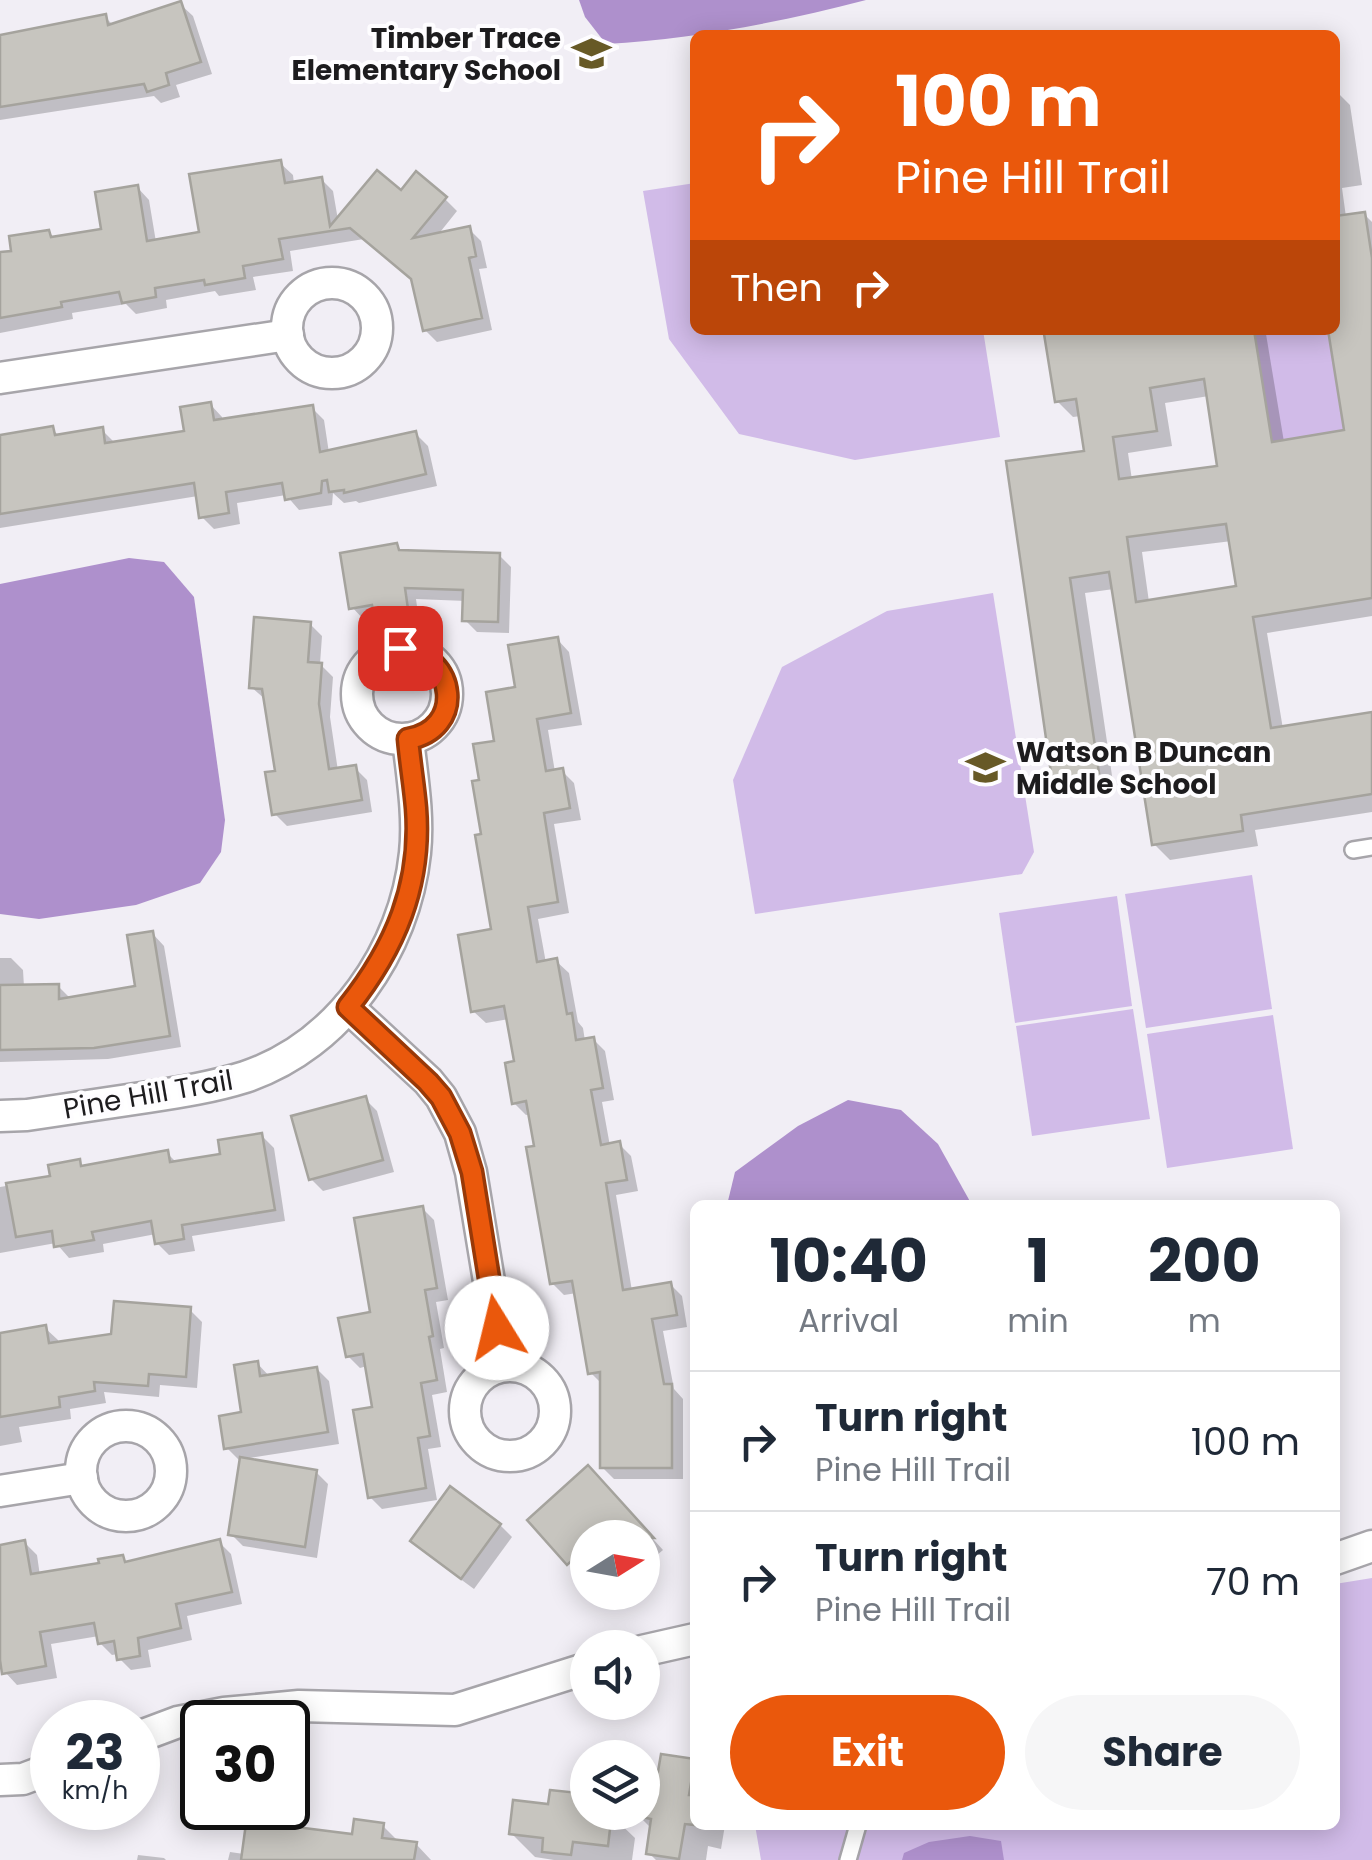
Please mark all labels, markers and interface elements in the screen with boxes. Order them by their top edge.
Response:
place label: Timber Trace Elementary School [292,19,561,90]
school or university icon: Timber Trace Elementary School [570,33,612,75]
text: 100 m [895,52,1102,151]
icon: right [730,70,860,200]
text: Pine Hill Trail [895,146,1171,209]
icon: right [843,260,898,315]
text: Then [730,261,823,314]
pin [358,606,443,691]
icon: arrive [373,621,428,676]
place label: Watson B Duncan Middle School [1016,733,1271,804]
school or university icon: Watson B Duncan Middle School [965,747,1007,789]
street label: Pine Hill Trail [60,1060,236,1129]
text: 10:40 [769,1219,928,1303]
text: 1 [1027,1219,1049,1303]
text: 200 [1148,1219,1261,1303]
position arrow [445,1276,549,1380]
text: Arrival [798,1298,899,1343]
text: min [1007,1298,1069,1343]
text: m [1188,1298,1221,1343]
text: Turn right [815,1391,1007,1444]
icon: right [730,1414,785,1469]
text: 100 m [1191,1415,1300,1468]
text: Pine Hill Trail [815,1447,1011,1492]
north arrow [570,1520,660,1610]
map controls [570,1520,660,1830]
text: Turn right [815,1531,1007,1584]
icon: right [730,1554,785,1609]
text: 70 m [1206,1555,1300,1608]
text: Pine Hill Trail [815,1587,1011,1632]
button: sound [570,1630,660,1720]
button: Exit [730,1695,1005,1810]
button: Share [1025,1695,1300,1810]
speed limit sign: 30 [180,1700,310,1830]
text: 23 [66,1717,124,1788]
button: layers [570,1740,660,1830]
text: km/h [62,1773,128,1808]

